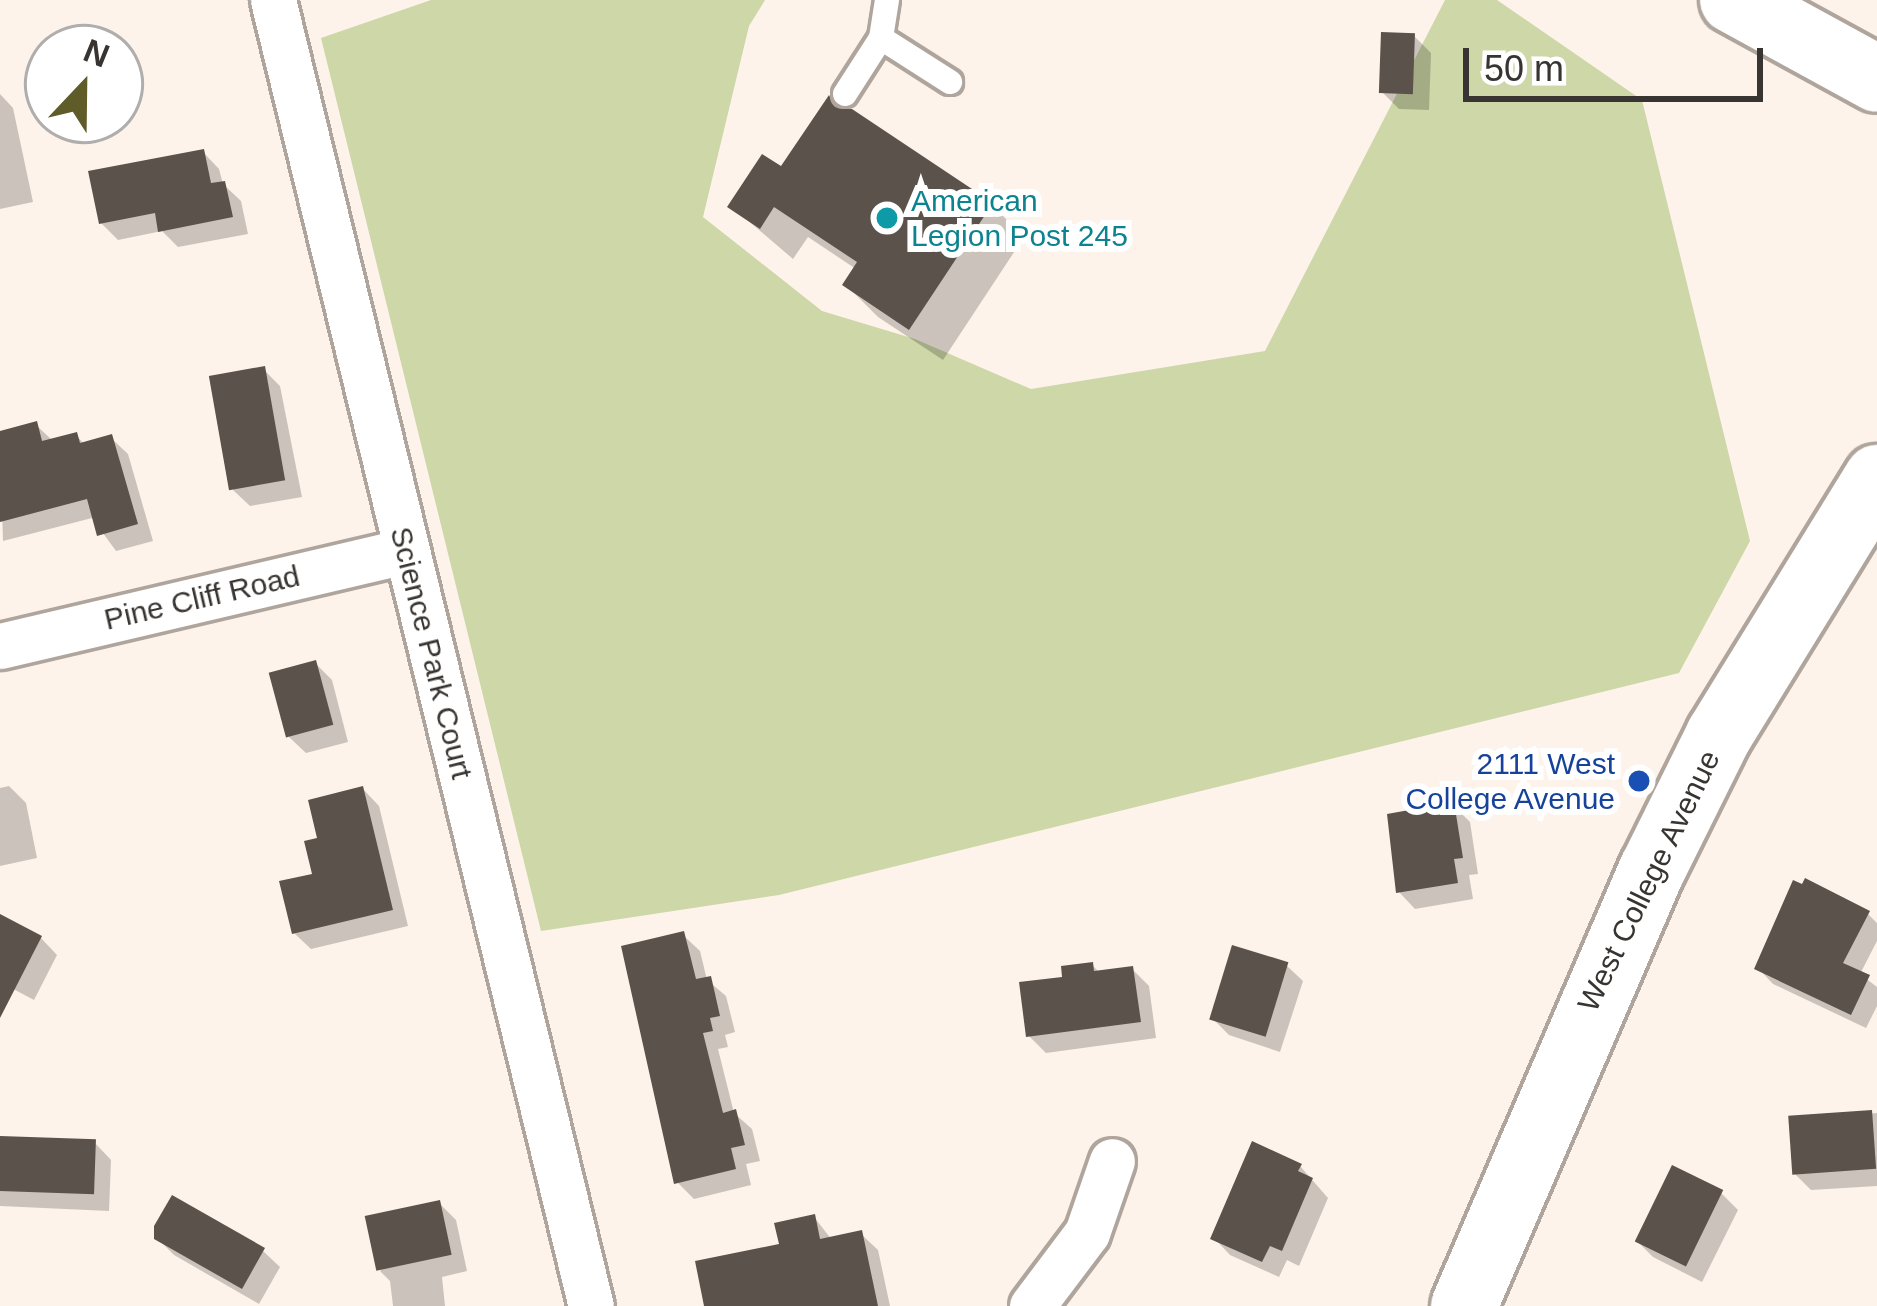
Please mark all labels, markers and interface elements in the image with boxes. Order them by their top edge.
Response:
north arrow [24,24,144,144]
scale bar [1469,24,1769,98]
text: N [79,31,115,75]
text: 50 m [1484,48,1564,89]
place label: American Legion Post 245 [911,183,1128,254]
marker: American Legion Post 245 [874,205,900,231]
street label: Science Park Court [382,523,480,783]
street label: Pine Cliff Road [101,558,303,638]
street label: West College Avenue [1570,744,1728,1018]
place label: 2111 West College Avenue [1404,746,1615,816]
marker: 2111 West College Avenue [1626,768,1652,794]

